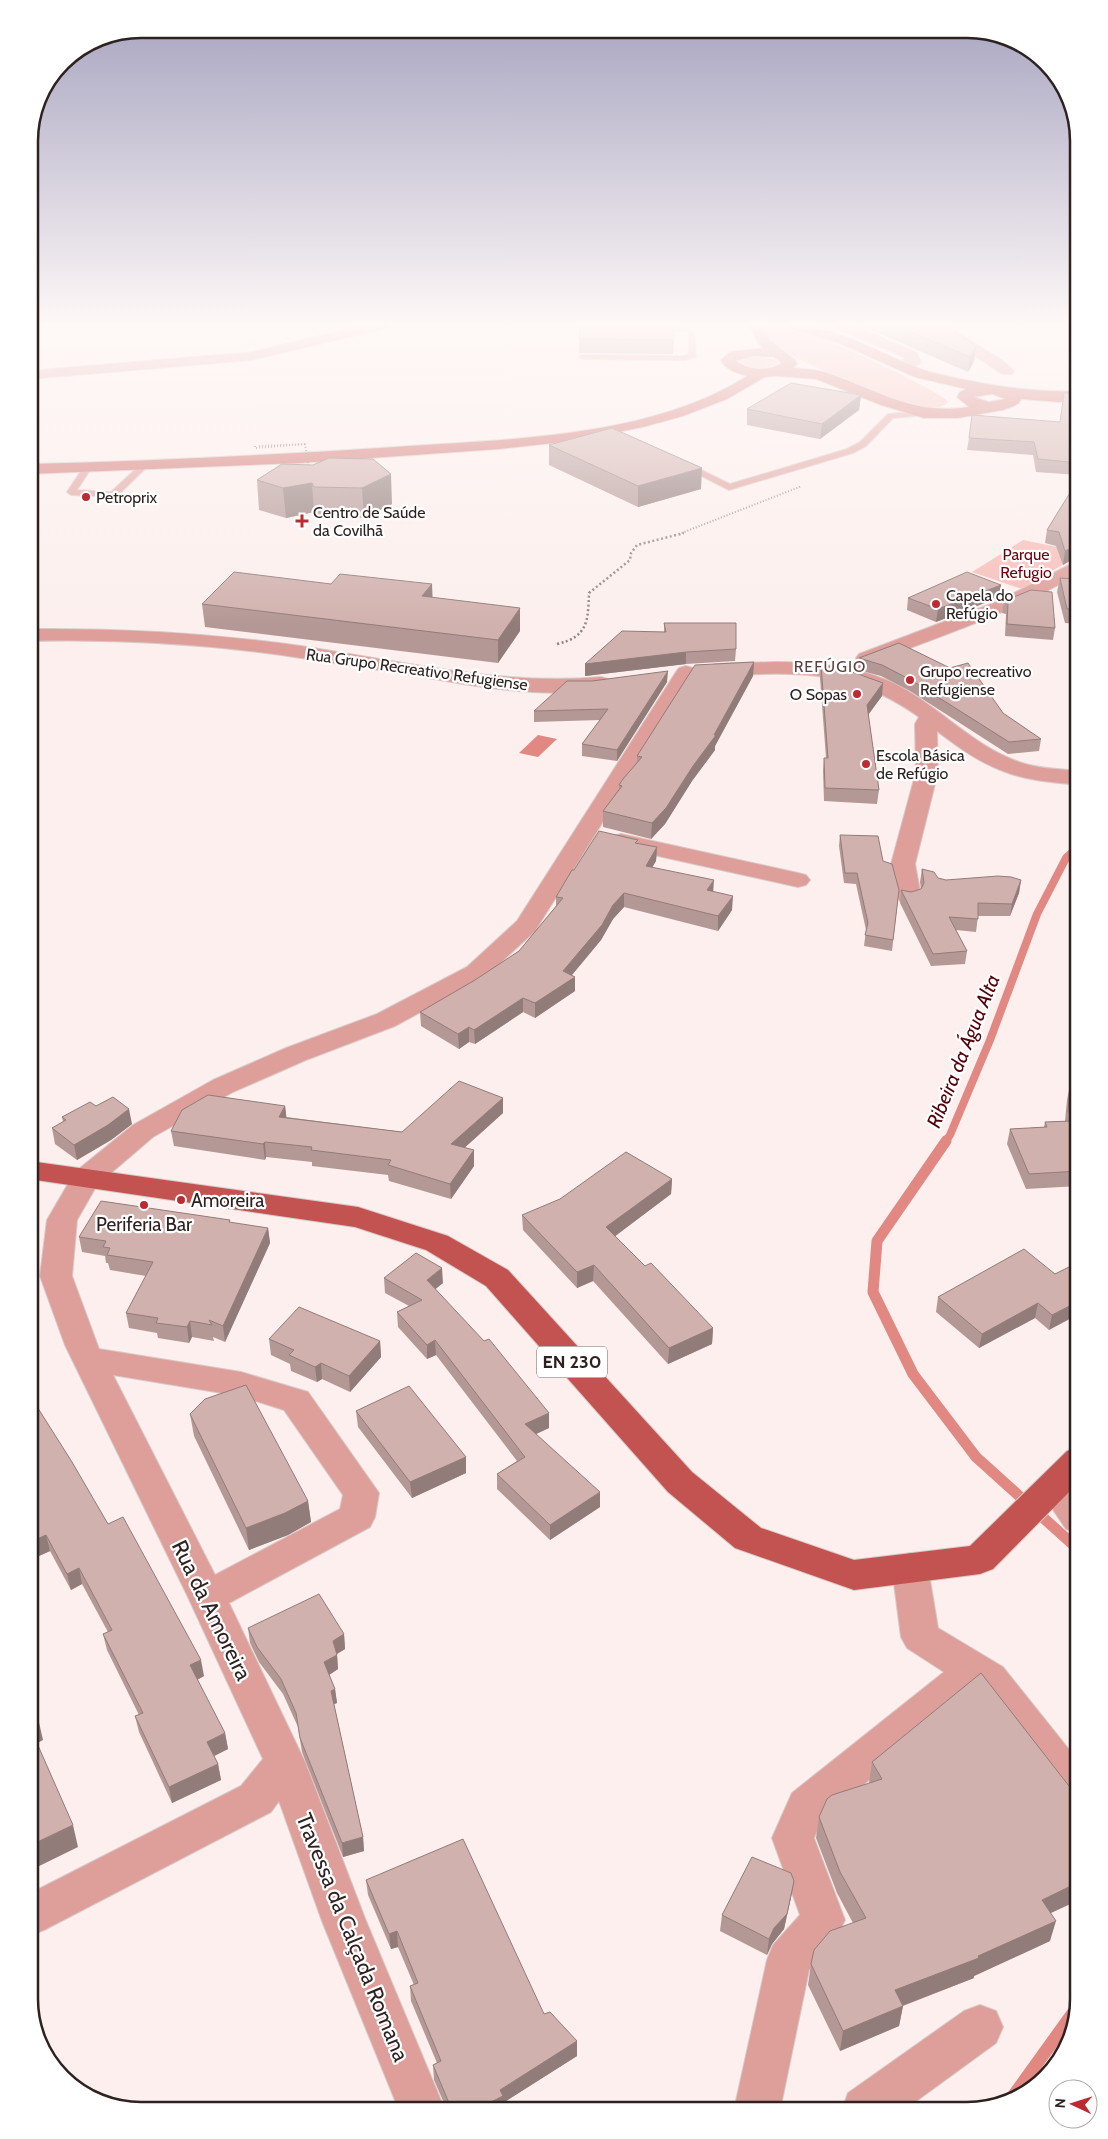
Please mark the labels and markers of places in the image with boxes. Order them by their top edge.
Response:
place label: Petroprix [96,488,158,507]
marker: Petroprix [80,491,92,503]
place label: Centro de Saúde da Covilhã [313,503,425,540]
marker: Centro de Saúde da Covilhã [295,514,309,528]
place label: Capela do Refúgio [946,586,1014,623]
marker: Capela do Refúgio [930,598,942,610]
place label: Grupo recreativo Refugiense [920,662,1032,699]
marker: Grupo recreativo Refugiense [904,674,916,686]
place label: O Sopas [790,685,847,704]
marker: O Sopas [851,688,863,700]
place label: Escola Básica de Refúgio [876,746,965,783]
marker: Escola Básica de Refúgio [860,758,872,770]
place label: Amoreira [191,1189,264,1212]
marker: Amoreira [175,1194,187,1206]
marker: Periferia Bar [138,1199,150,1211]
place label: Periferia Bar [96,1213,192,1236]

